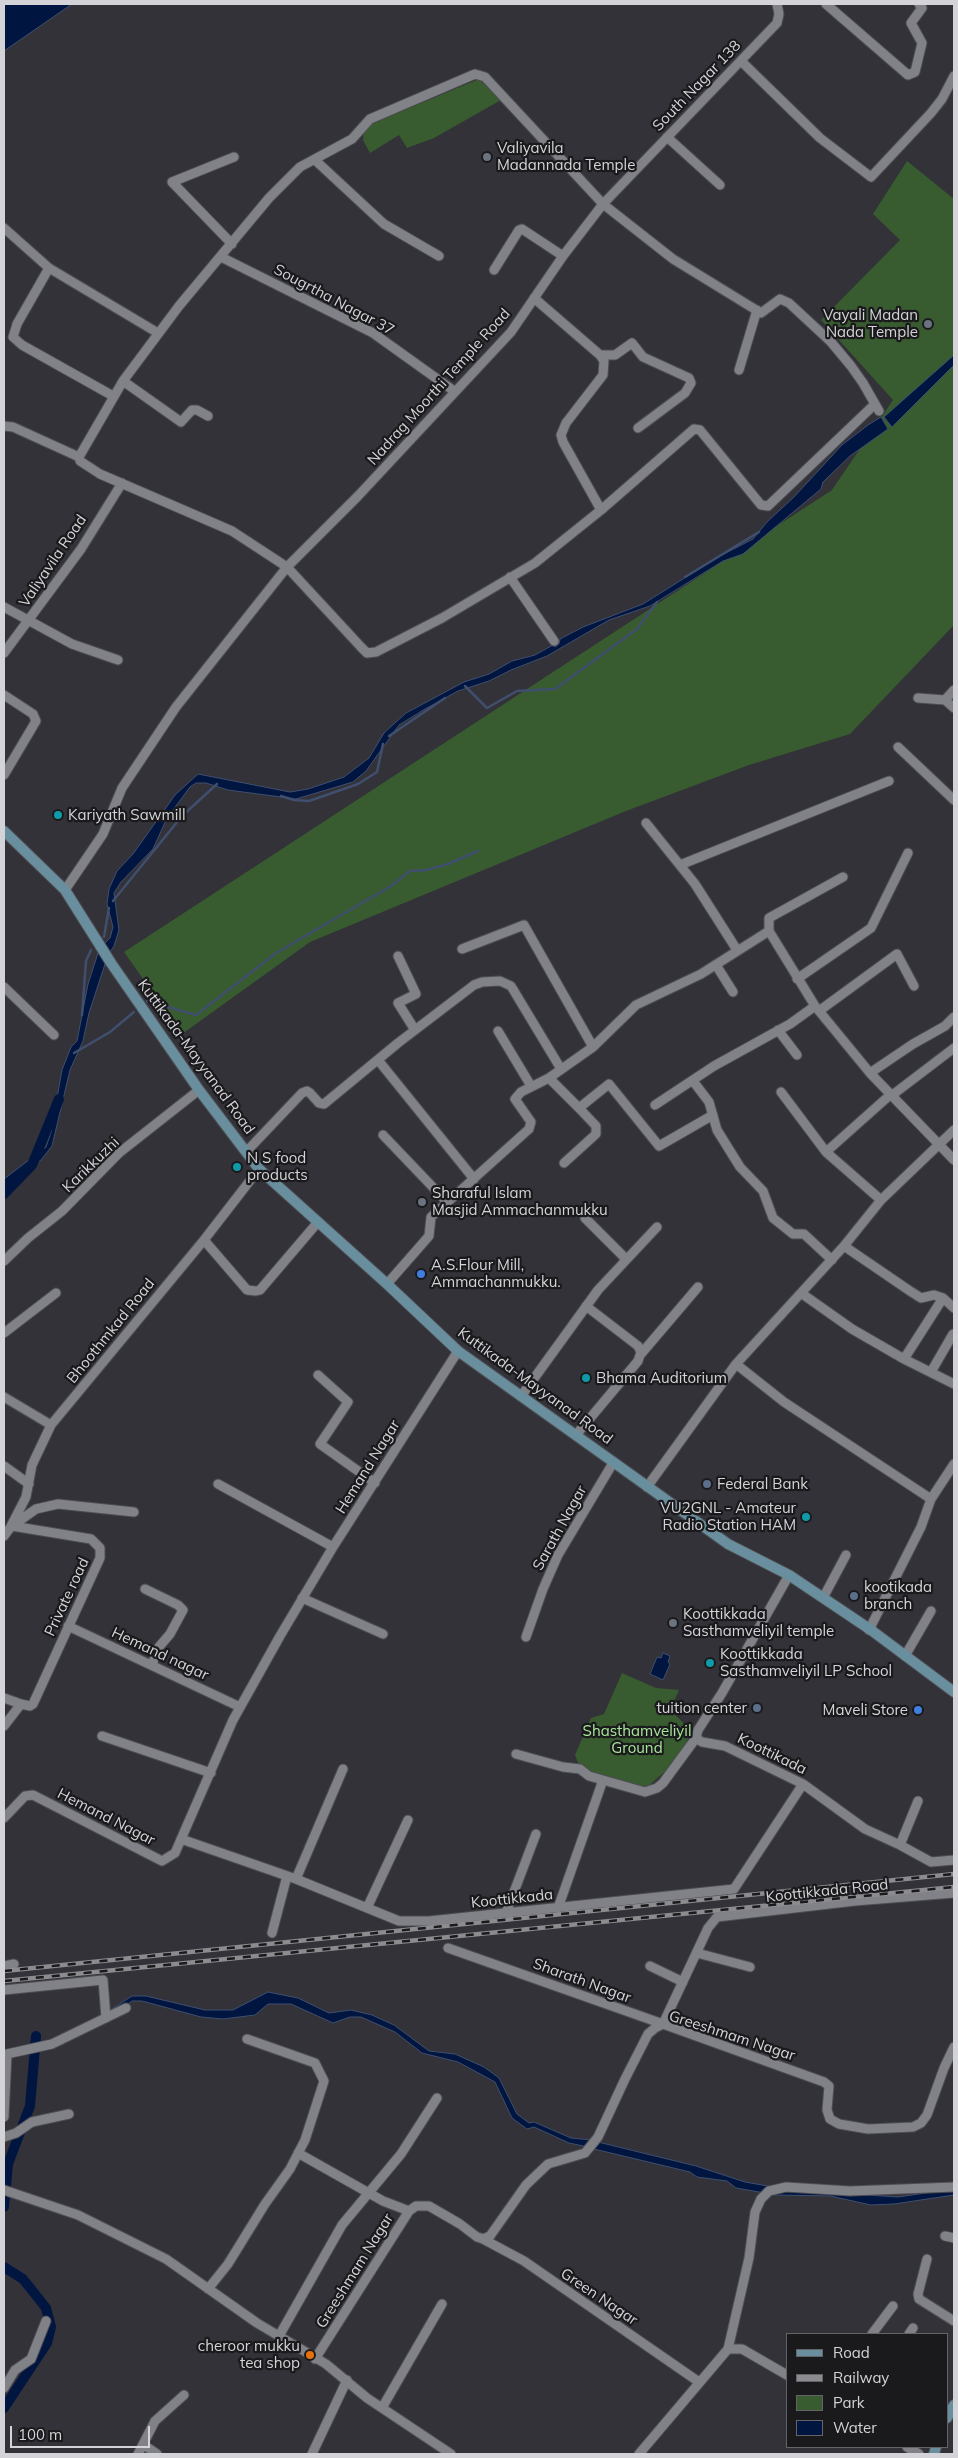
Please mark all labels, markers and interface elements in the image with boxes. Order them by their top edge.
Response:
street label: South Nagar 138 [649,37,745,135]
place label: Valiyavila Madannada Temple [497,139,635,174]
marker: Valiyavila Madannada Temple [481,151,493,163]
street label: Sougrtha Nagar 37 [271,261,397,339]
street label: Nadrag Moorthi Temple Road [364,305,514,469]
place label: Vayali Madan Nada Temple [823,306,918,341]
marker: Vayali Madan Nada Temple [922,318,934,330]
street label: Valiyavila Road [16,511,90,611]
place label: Kariyath Sawmill [68,806,185,824]
marker: Kariyath Sawmill [52,809,64,821]
street label: Kuttikada-Mayyanad Road [134,976,258,1138]
street label: Karikkuzhi [59,1134,123,1196]
place label: N S food products [247,1149,308,1184]
marker: N S food products [231,1161,243,1173]
place label: Sharaful Islam Masjid Ammachanmukku [432,1184,608,1219]
marker: Sharaful Islam Masjid Ammachanmukku [416,1196,428,1208]
place label: A.S.Flour Mill, Ammachanmukku. [431,1256,561,1291]
marker: A.S.Flour Mill, Ammachanmukku. [415,1268,427,1280]
street label: Bhoothmkad Road [63,1275,159,1387]
street label: Kuttikada-Mayyanad Road [454,1324,616,1448]
place label: Bhama Auditorium [596,1369,727,1387]
marker: Bhama Auditorium [580,1372,592,1384]
street label: Hemand Nagar [332,1417,404,1517]
place label: Federal Bank [717,1475,808,1493]
marker: Federal Bank [701,1478,713,1490]
street label: Sarath Nagar [529,1482,591,1574]
place label: VU2GNL - Amateur Radio Station HAM [660,1499,796,1534]
marker: VU2GNL - Amateur Radio Station HAM [800,1511,812,1523]
street label: Private road [41,1555,93,1639]
place label: kootikada branch [864,1578,932,1613]
marker: kootikada branch [848,1590,860,1602]
place label: Koottikkada Sasthamveliyil temple [683,1605,834,1640]
marker: Koottikkada Sasthamveliyil temple [667,1617,679,1629]
street label: Hemand nagar [109,1624,211,1684]
place label: Koottikkada Sasthamveliyil LP School [720,1645,892,1680]
marker: Koottikkada Sasthamveliyil LP School [704,1657,716,1669]
place label: tuition center [656,1699,747,1717]
place label: Maveli Store [823,1701,908,1719]
marker: tuition center [751,1702,763,1714]
marker: Maveli Store [912,1704,924,1716]
park label: Shasthamveliyil Ground [583,1722,691,1757]
street label: Koottikada [734,1729,810,1779]
street label: Hemand Nagar [54,1785,158,1849]
street label: Koottikkada Road [765,1876,889,1906]
street label: Koottikkada [470,1886,554,1912]
street label: Sharath Nagar [530,1955,634,2007]
street label: Greeshmam Nagar [667,2007,797,2065]
street label: Greeshmam Nagar [312,2210,398,2332]
street label: Green Nagar [557,2265,641,2329]
legend [786,2333,948,2448]
place label: cheroor mukku tea shop [198,2337,300,2372]
text: Road [833,2343,870,2362]
marker: cheroor mukku tea shop [304,2349,316,2361]
text: Railway [833,2368,889,2387]
text: Park [833,2393,865,2412]
scale bar [12,2416,152,2448]
text: Water [833,2418,877,2437]
text: 100 m [18,2425,62,2444]

